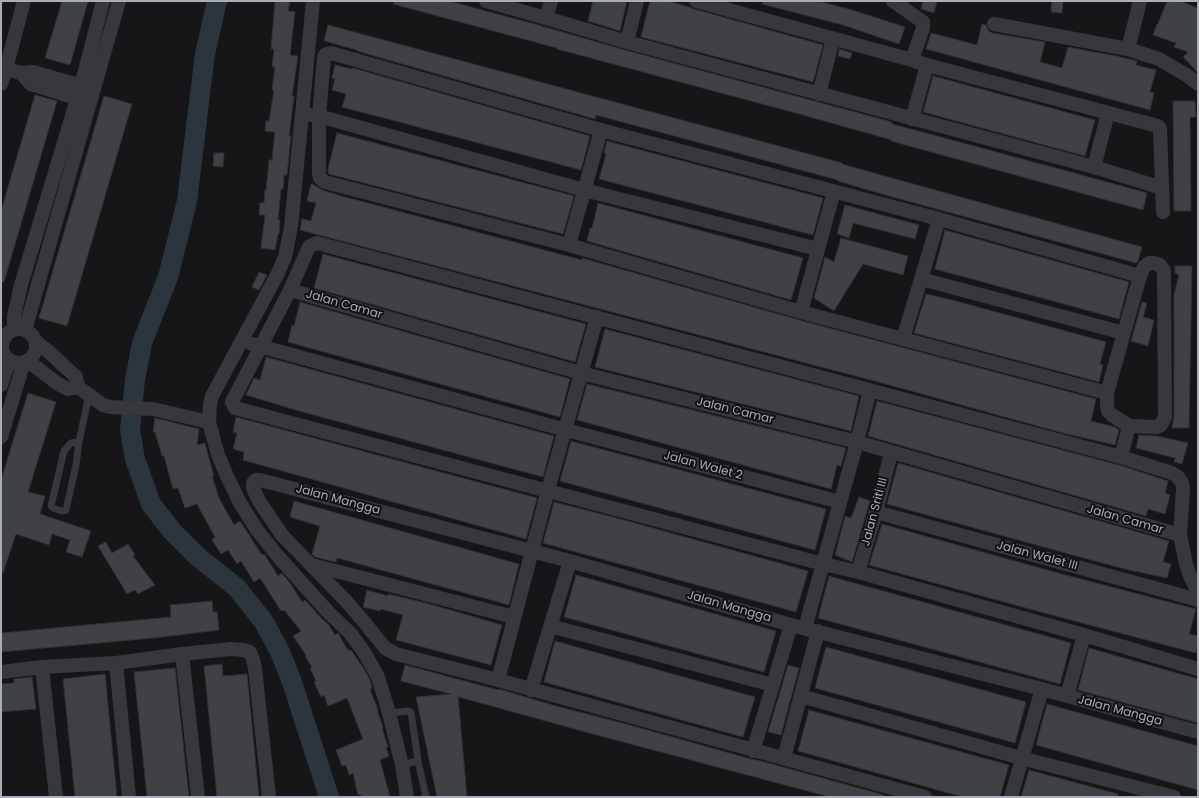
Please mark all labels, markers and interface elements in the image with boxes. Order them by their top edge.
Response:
street label: Jalan Camar [304,287,384,323]
street label: Jalan Camar [695,394,775,428]
street label: Jalan Walet 2 [662,449,744,483]
street label: Jalan Sriti III [859,476,891,548]
street label: Jalan Mangga [294,482,382,518]
street label: Jalan Camar [1085,502,1165,538]
street label: Jalan Walet III [995,538,1079,574]
street label: Jalan Mangga [685,588,773,626]
street label: Jalan Mangga [1076,693,1164,729]

